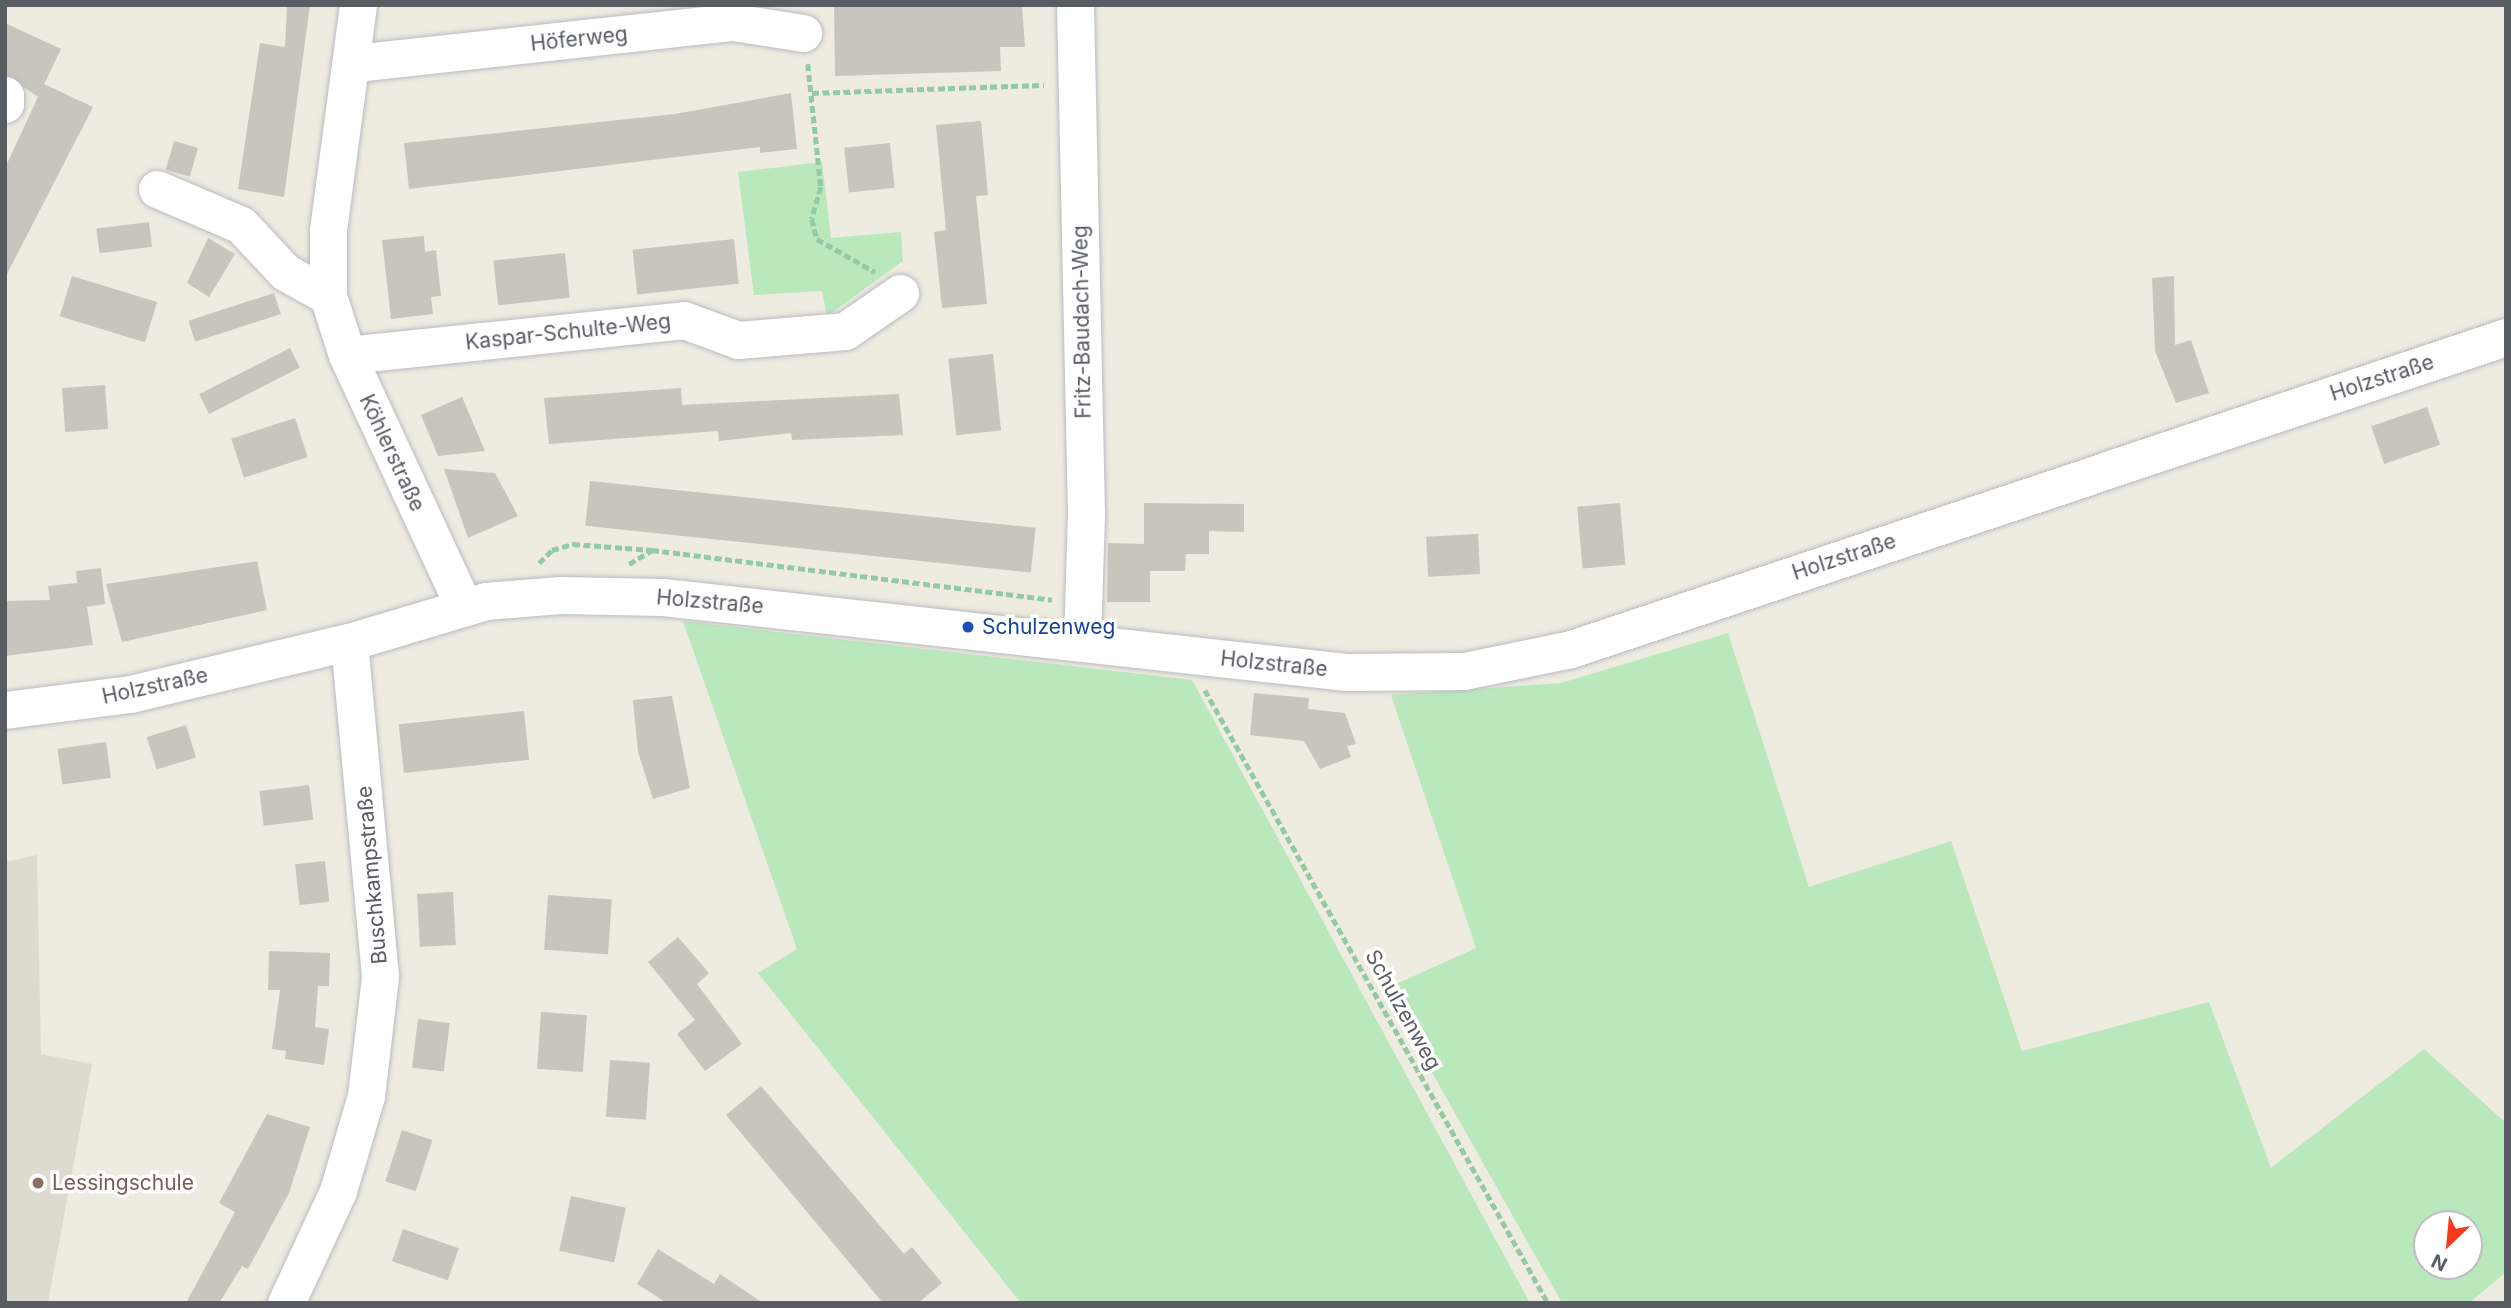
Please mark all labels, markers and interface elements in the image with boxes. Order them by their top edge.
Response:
street label: Höferweg [529,21,629,57]
street label: Fritz-Baudach-Weg [1068,225,1096,419]
street label: Kaspar-Schulte-Weg [464,309,672,355]
street label: Holzstraße [2327,349,2437,407]
street label: Köhlerstraße [354,390,430,516]
street label: Holzstraße [1789,528,1899,586]
street label: Holzstraße [655,585,765,619]
place label: Schulzenweg [982,614,1115,640]
marker: Schulzenweg [960,619,976,635]
street label: Holzstraße [1219,646,1329,682]
street label: Holzstraße [100,662,210,710]
street label: Buschkampstraße [352,785,392,965]
street label: Schulzenweg [1360,946,1446,1074]
place label: Lessingschule [52,1170,194,1196]
marker: Lessingschule [30,1175,46,1191]
north arrow [2413,1210,2483,1280]
text: N [2428,1249,2451,1276]

